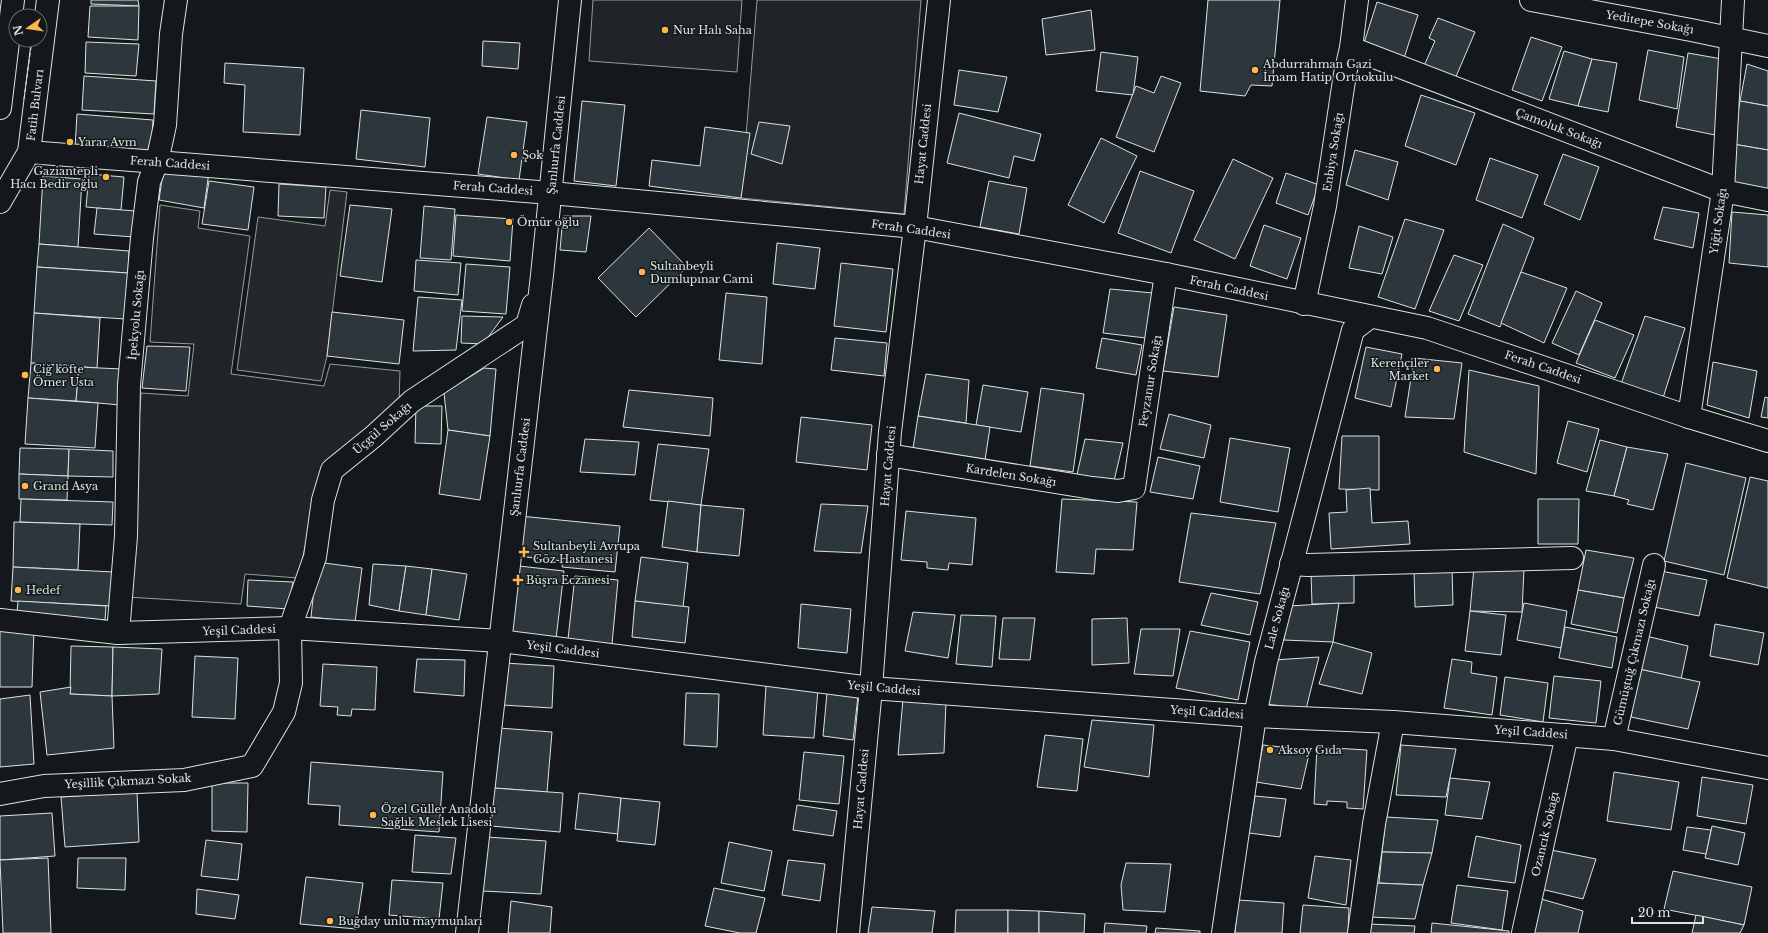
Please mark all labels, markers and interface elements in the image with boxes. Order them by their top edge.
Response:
street label: Yeditepe Sokağı [1604,7,1695,37]
north arrow [8,8,48,48]
text: N [10,23,26,37]
place label: Nur Halı Saha [673,23,753,37]
marker: Nur Halı Saha [660,25,670,35]
place label: Abdurrahman Gazi İmam Hatip Ortaokulu [1262,57,1394,84]
marker: Abdurrahman Gazi İmam Hatip Ortaokulu [1250,65,1260,75]
street label: Fatih Bulvarı [24,68,46,142]
street label: Şanlıurfa Caddesi [544,95,568,195]
street label: Hayat Caddesi [912,103,934,185]
street label: Çamoluk Sokağı [1513,105,1605,151]
street label: Enbiya Sokağı [1320,111,1346,193]
place label: Yarar Avm [77,135,137,149]
marker: Yarar Avm [65,137,75,147]
place label: Şok [522,148,543,162]
marker: Şok [509,150,519,160]
street label: Ferah Caddesi [130,153,211,173]
place label: Gaziantepli Hacı Bedir oğlu [10,164,99,191]
marker: Gaziantepli Hacı Bedir oğlu [101,172,111,182]
street label: Ferah Caddesi [453,178,534,198]
street label: Yiğit Sokağı [1706,187,1730,256]
place label: Ömür oğlu [517,215,580,229]
street label: Ferah Caddesi [870,216,952,242]
marker: Ömür oğlu [504,217,514,227]
place label: Sultanbeyli Dumlupınar Cami [650,259,754,286]
marker: Sultanbeyli Dumlupınar Cami [637,267,647,277]
street label: İpekyolu Sokağı [125,269,147,361]
street label: Ferah Caddesi [1188,273,1270,303]
street label: Feyzanur Sokağı [1136,334,1164,428]
street label: Ferah Caddesi [1503,347,1583,387]
place label: Kerençiler Market [1371,356,1430,383]
place label: Çiğ köfte Ömer Usta [33,362,95,389]
marker: Kerençiler Market [1432,364,1442,374]
marker: Çiğ köfte Ömer Usta [20,370,30,380]
street label: Üçgül Sokağı [350,399,414,457]
street label: Şanlıurfa Caddesi [507,417,533,517]
street label: Hayat Caddesi [877,425,899,507]
street label: Kardelen Sokağı [965,461,1058,489]
place label: Grand Asya [33,479,99,493]
marker: Grand Asya [20,481,30,491]
place label: Sultanbeyli Avrupa Göz Hastanesi [533,539,641,566]
marker: Sultanbeyli Avrupa Göz Hastanesi [518,546,530,558]
place label: Büşra Eczanesi [526,573,610,587]
marker: Büşra Eczanesi [513,575,523,585]
street label: Gümüştuğ Çıkmazı Sokağı [1610,577,1658,727]
place label: Hedef [26,583,62,597]
marker: Hedef [13,585,23,595]
street label: Lale Sokağı [1262,585,1292,651]
street label: Yeşil Caddesi [201,622,276,638]
street label: Yeşil Caddesi [525,637,601,660]
street label: Yeşil Caddesi [846,678,921,698]
street label: Yeşil Caddesi [1169,702,1244,722]
street label: Yeşil Caddesi [1493,722,1568,742]
place label: Aksoy Gıda [1277,743,1343,757]
marker: Aksoy Gıda [1265,745,1275,755]
street label: Hayat Caddesi [850,748,872,830]
street label: Yeşillik Çıkmazı Sokak [63,771,192,791]
street label: Ozancık Sokağı [1528,790,1562,878]
place label: Özel Güller Anadolu Sağlık Meslek Lisesi [381,802,497,829]
marker: Özel Güller Anadolu Sağlık Meslek Lisesi [368,810,378,820]
scale bar [1632,899,1703,925]
text: 20 m [1638,905,1670,920]
place label: Buğday unlu maymunları [338,914,483,928]
marker: Buğday unlu maymunları [325,916,335,926]

